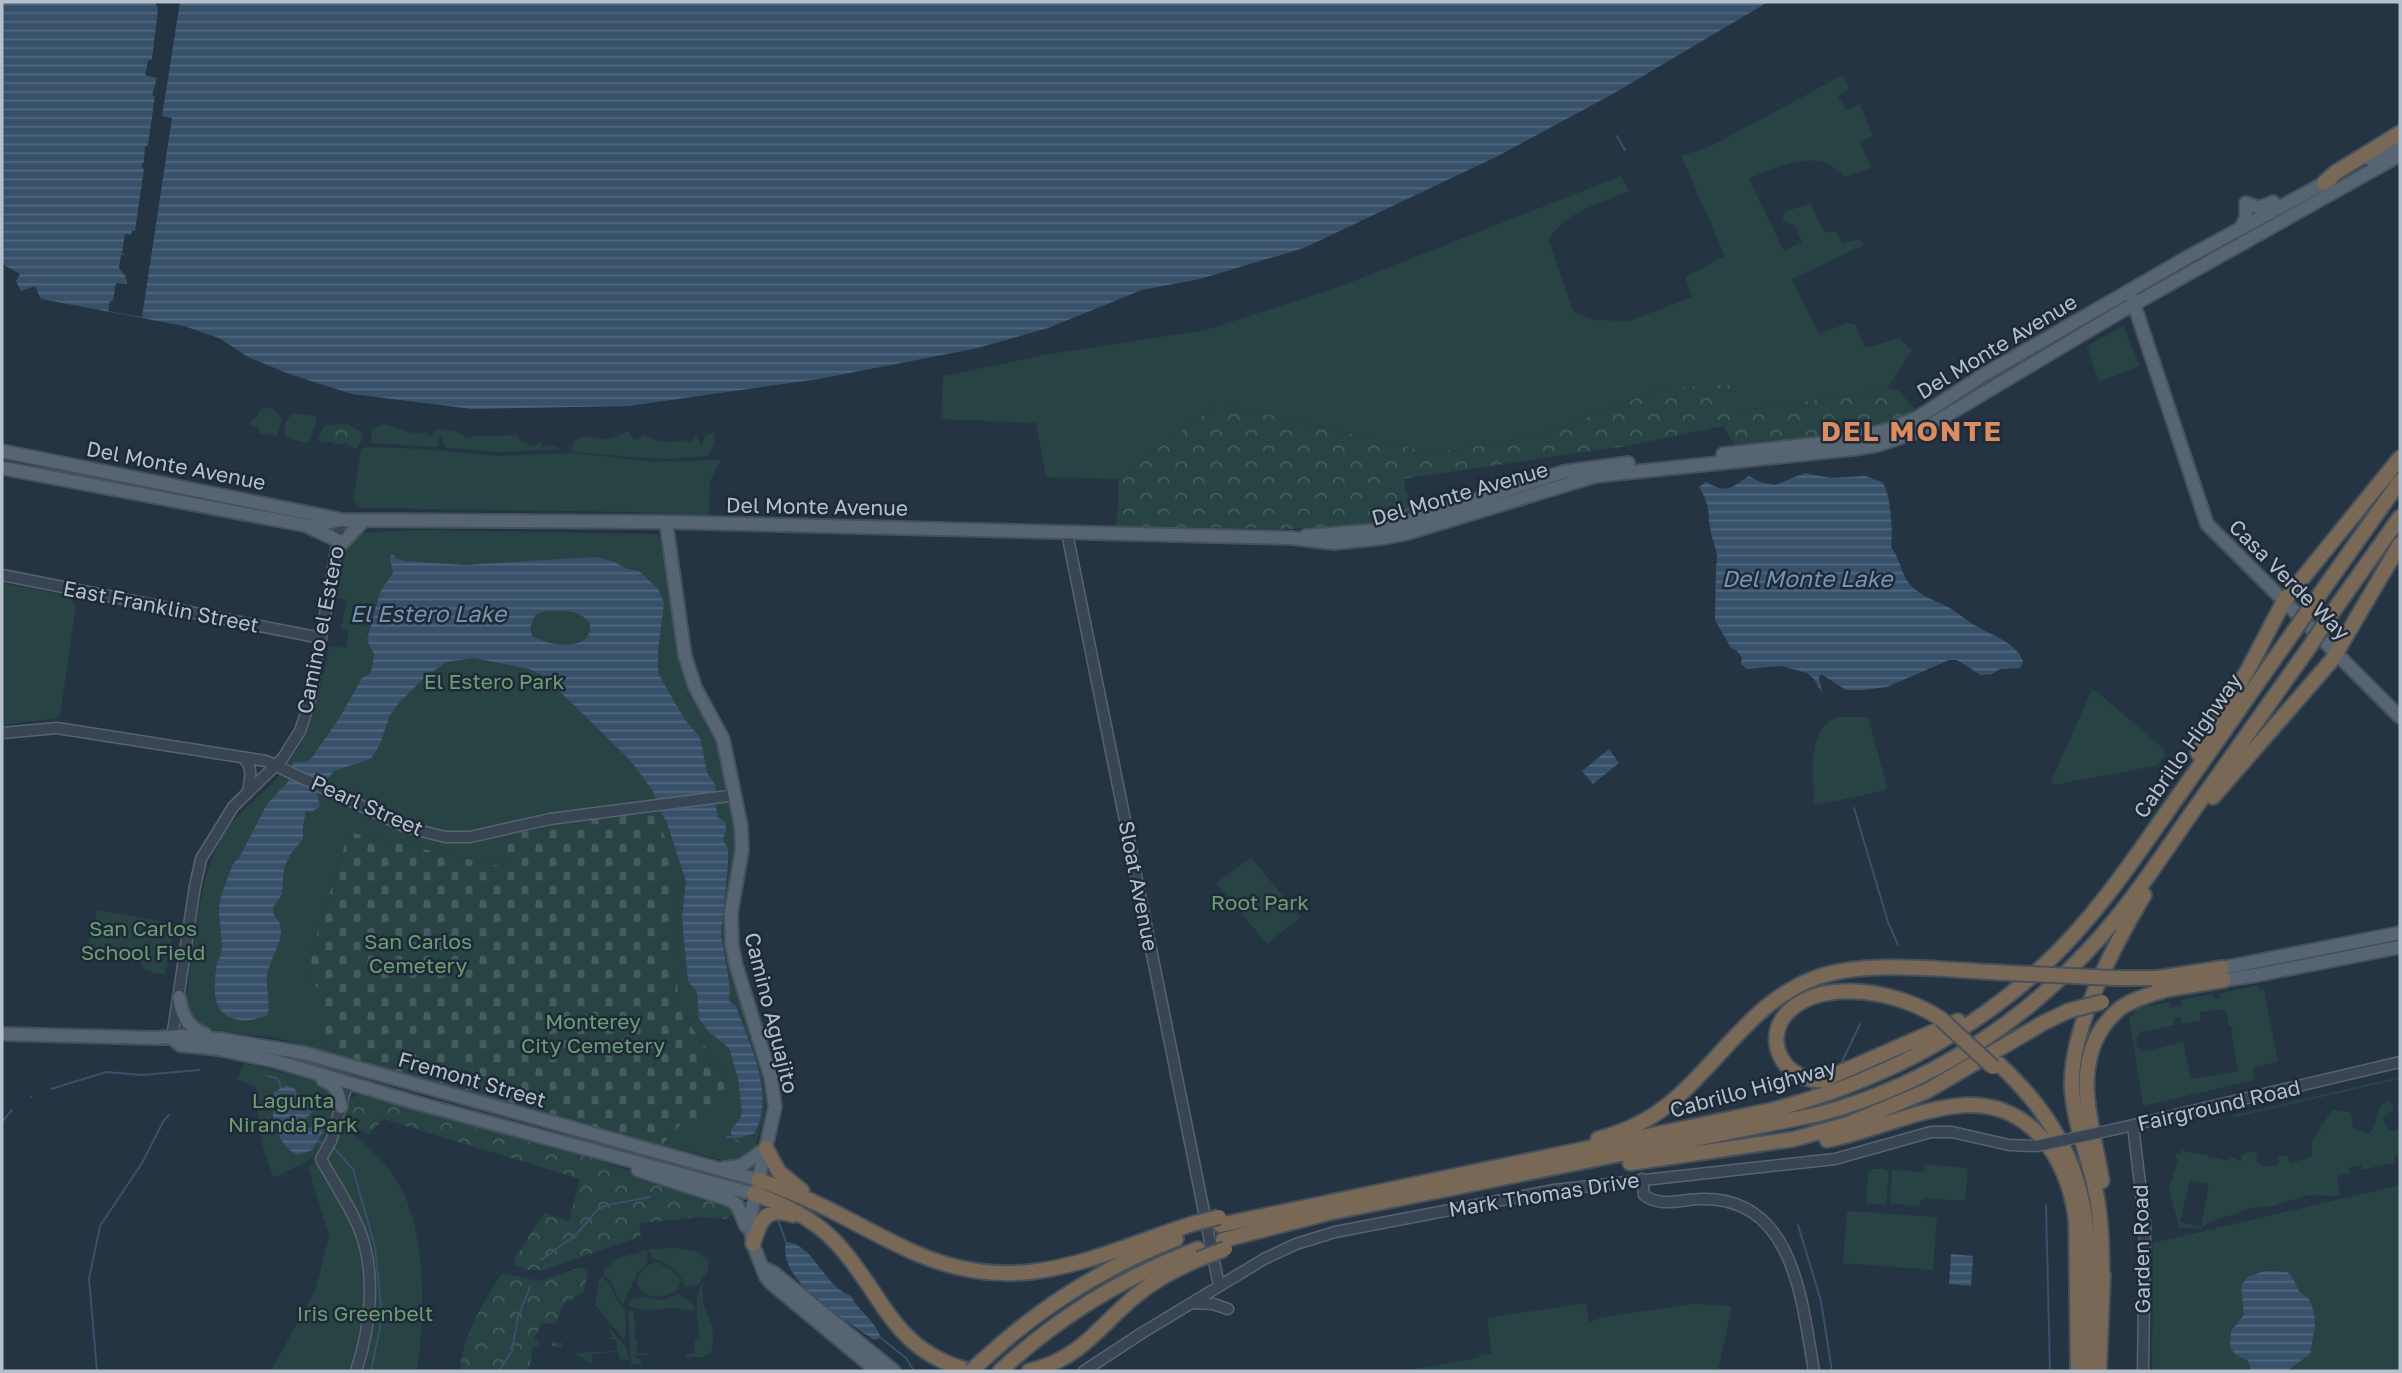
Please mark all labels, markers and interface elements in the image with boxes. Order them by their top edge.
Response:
street label: Del Monte Avenue [1912,288,2081,404]
district label: DEL MONTE [1821,414,2003,447]
street label: Del Monte Avenue [84,435,268,495]
street label: Del Monte Avenue [1369,455,1551,531]
street label: Del Monte Avenue [726,491,908,521]
street label: Casa Verde Way [2224,513,2356,645]
street label: Camino el Estero [291,544,349,716]
water label: Del Monte Lake [1722,564,1894,592]
street label: East Franklin Street [61,574,261,638]
water label: El Estero Lake [350,599,508,627]
park label: El Estero Park [424,668,564,694]
street label: Cabrillo Highway [2128,668,2247,823]
street label: Pearl Street [307,769,427,841]
street label: Sloat Avenue [1114,819,1164,953]
park label: Root Park [1211,889,1309,915]
park label: San Carlos School Field [81,915,205,965]
park label: San Carlos Cemetery [364,928,472,978]
street label: Camino Aguajito [739,930,805,1096]
park label: Monterey City Cemetery [521,1008,665,1058]
street label: Fremont Street [395,1046,549,1113]
street label: Cabrillo Highway [1667,1053,1839,1123]
street label: Fairground Road [2135,1074,2303,1136]
park label: Lagunta Niranda Park [228,1087,358,1137]
street label: Mark Thomas Drive [1447,1166,1641,1222]
street label: Garden Road [2127,1184,2155,1314]
park label: Iris Greenbelt [297,1300,433,1326]

